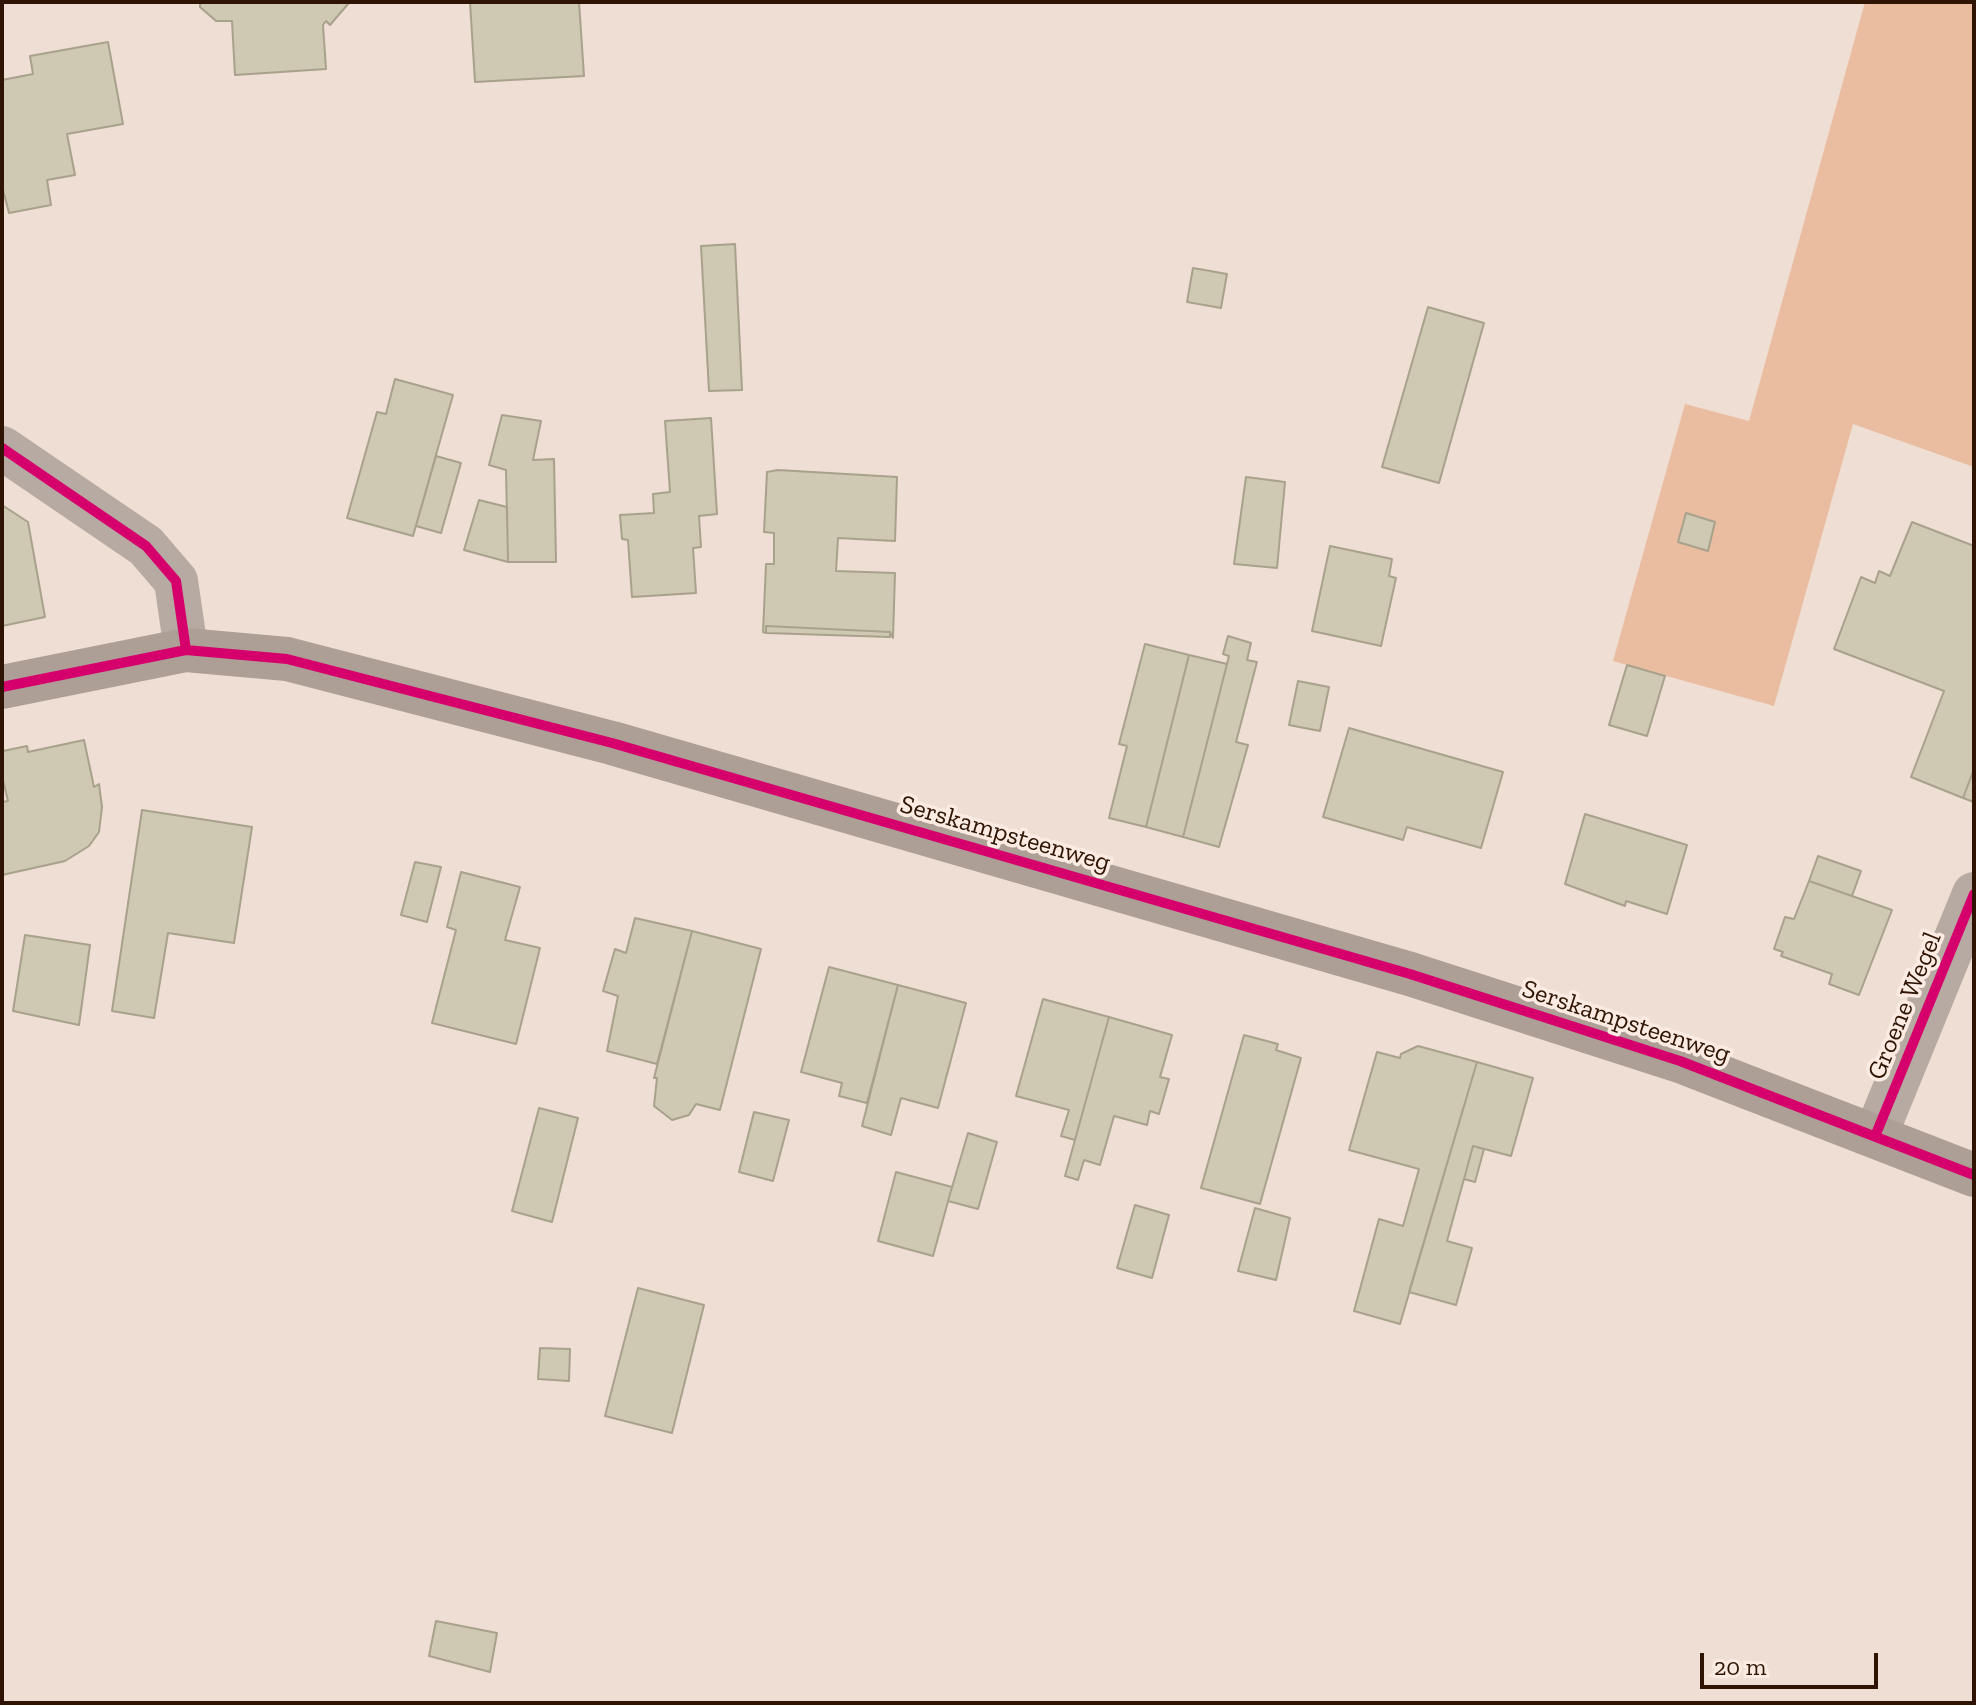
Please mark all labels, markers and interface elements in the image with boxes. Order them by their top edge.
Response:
street label: Serskampsteenweg [896,789,1114,879]
street label: Groene Wegel [1861,928,1949,1084]
street label: Serskampsteenweg [1518,974,1734,1070]
scale bar [1704,1637,1882,1687]
text: 20 m [1714,1652,1766,1681]

